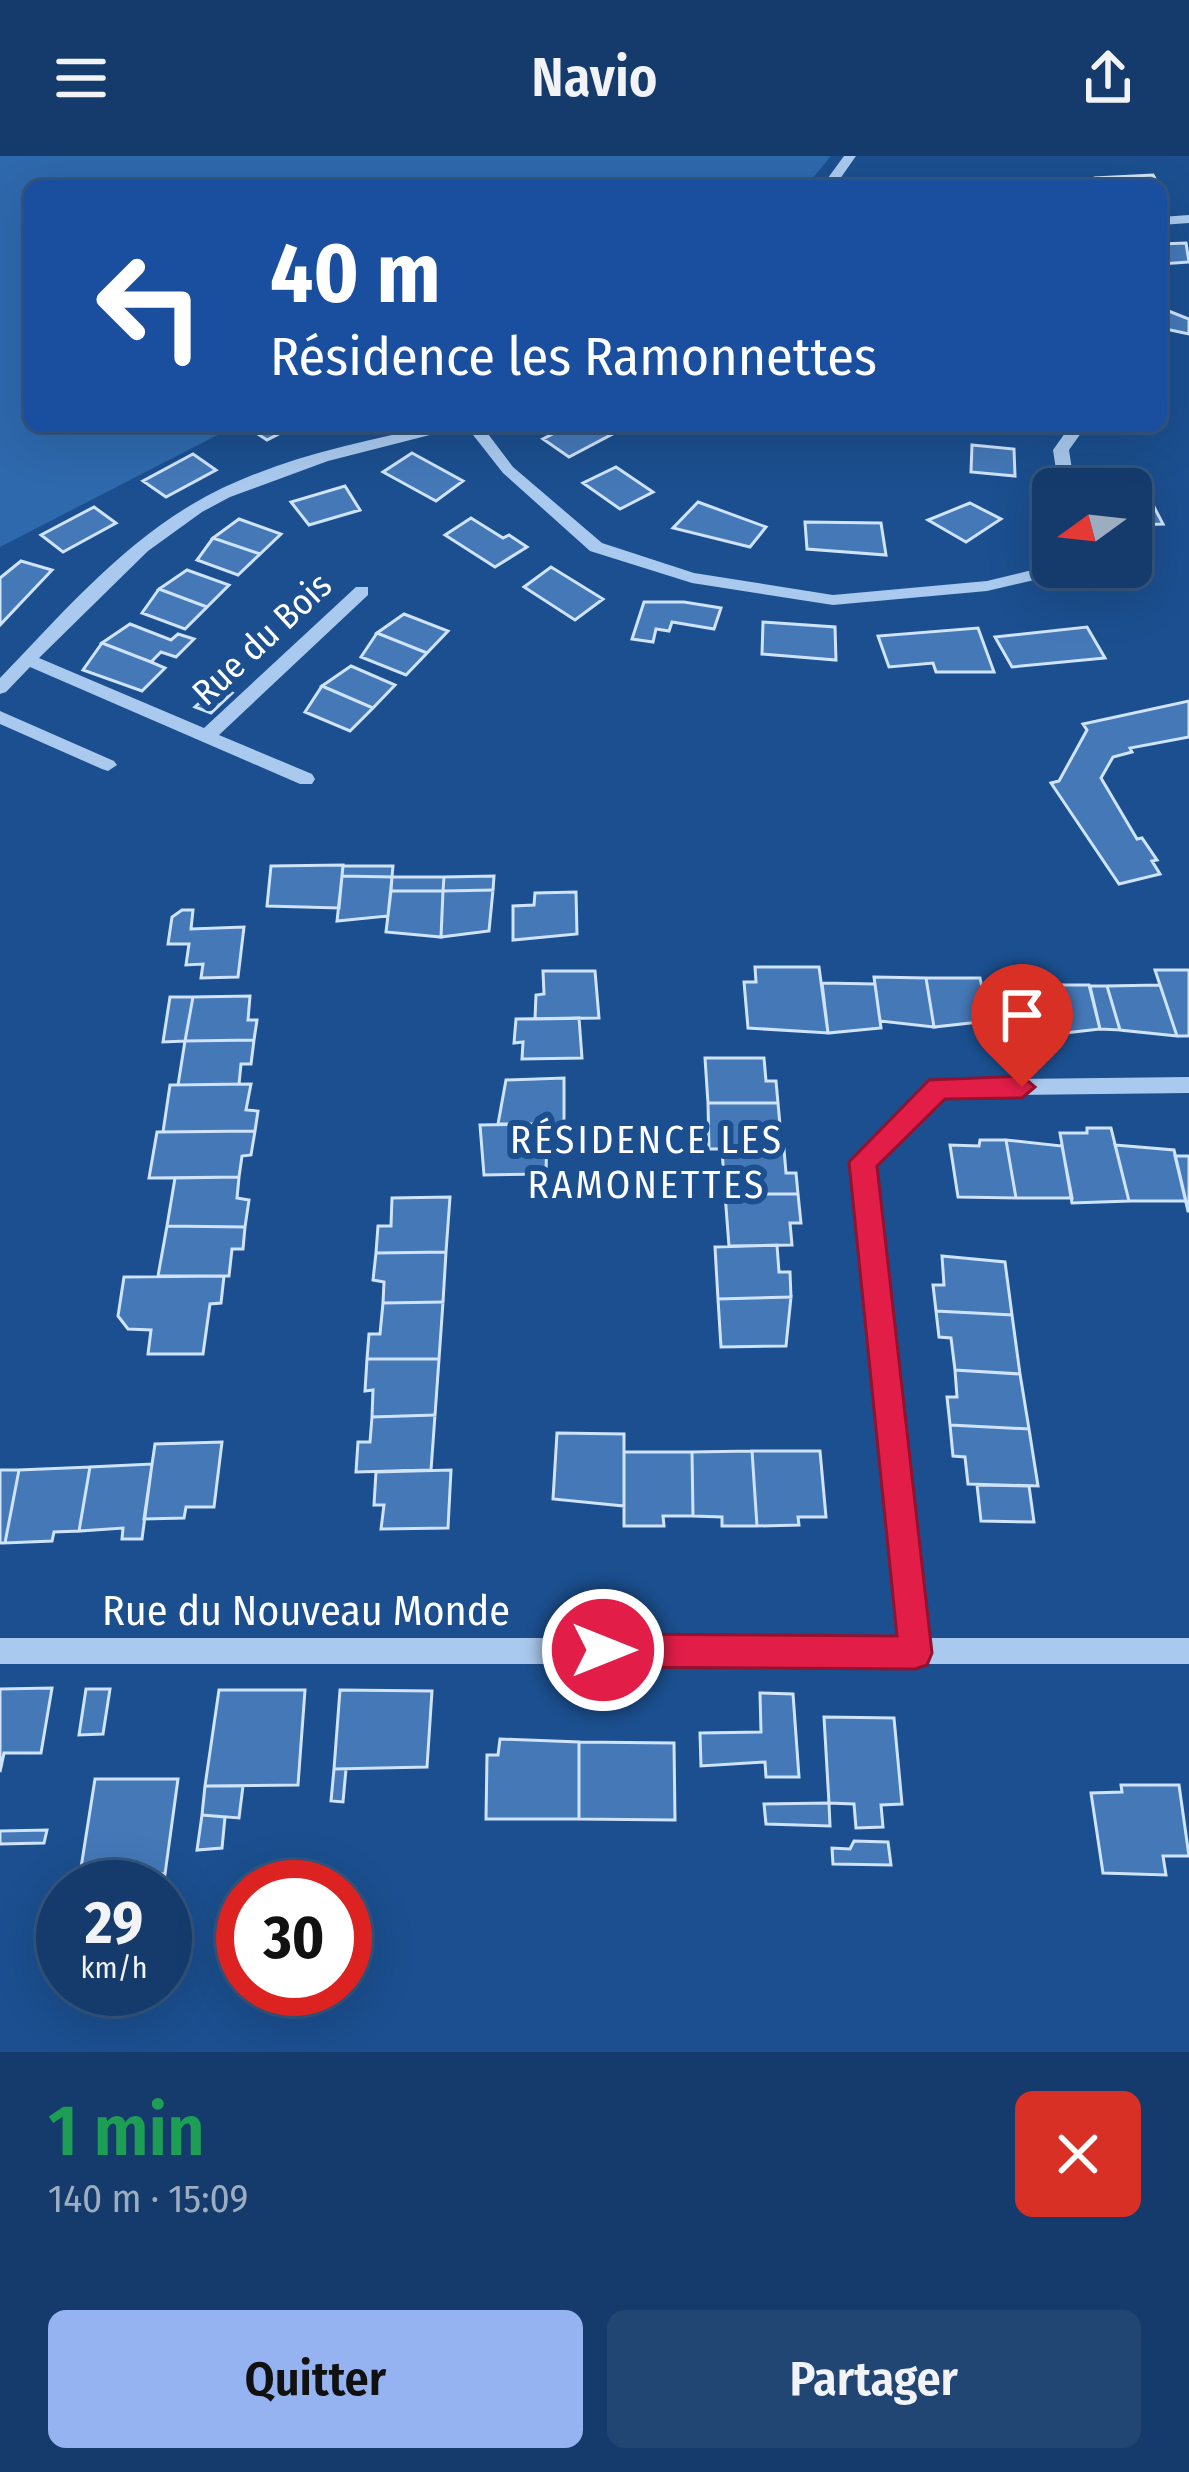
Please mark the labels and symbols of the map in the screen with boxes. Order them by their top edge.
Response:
north arrow [1032,468,1152,588]
street label: Rue du Bois [183,563,341,715]
pin [971,964,1073,1087]
district label: RÉSIDENCE LES RAMONETTES [510,1117,784,1208]
street label: Rue du Nouveau Monde [102,1586,510,1636]
position arrow [540,1587,666,1713]
speed limit sign: 30 [216,1860,372,2016]

